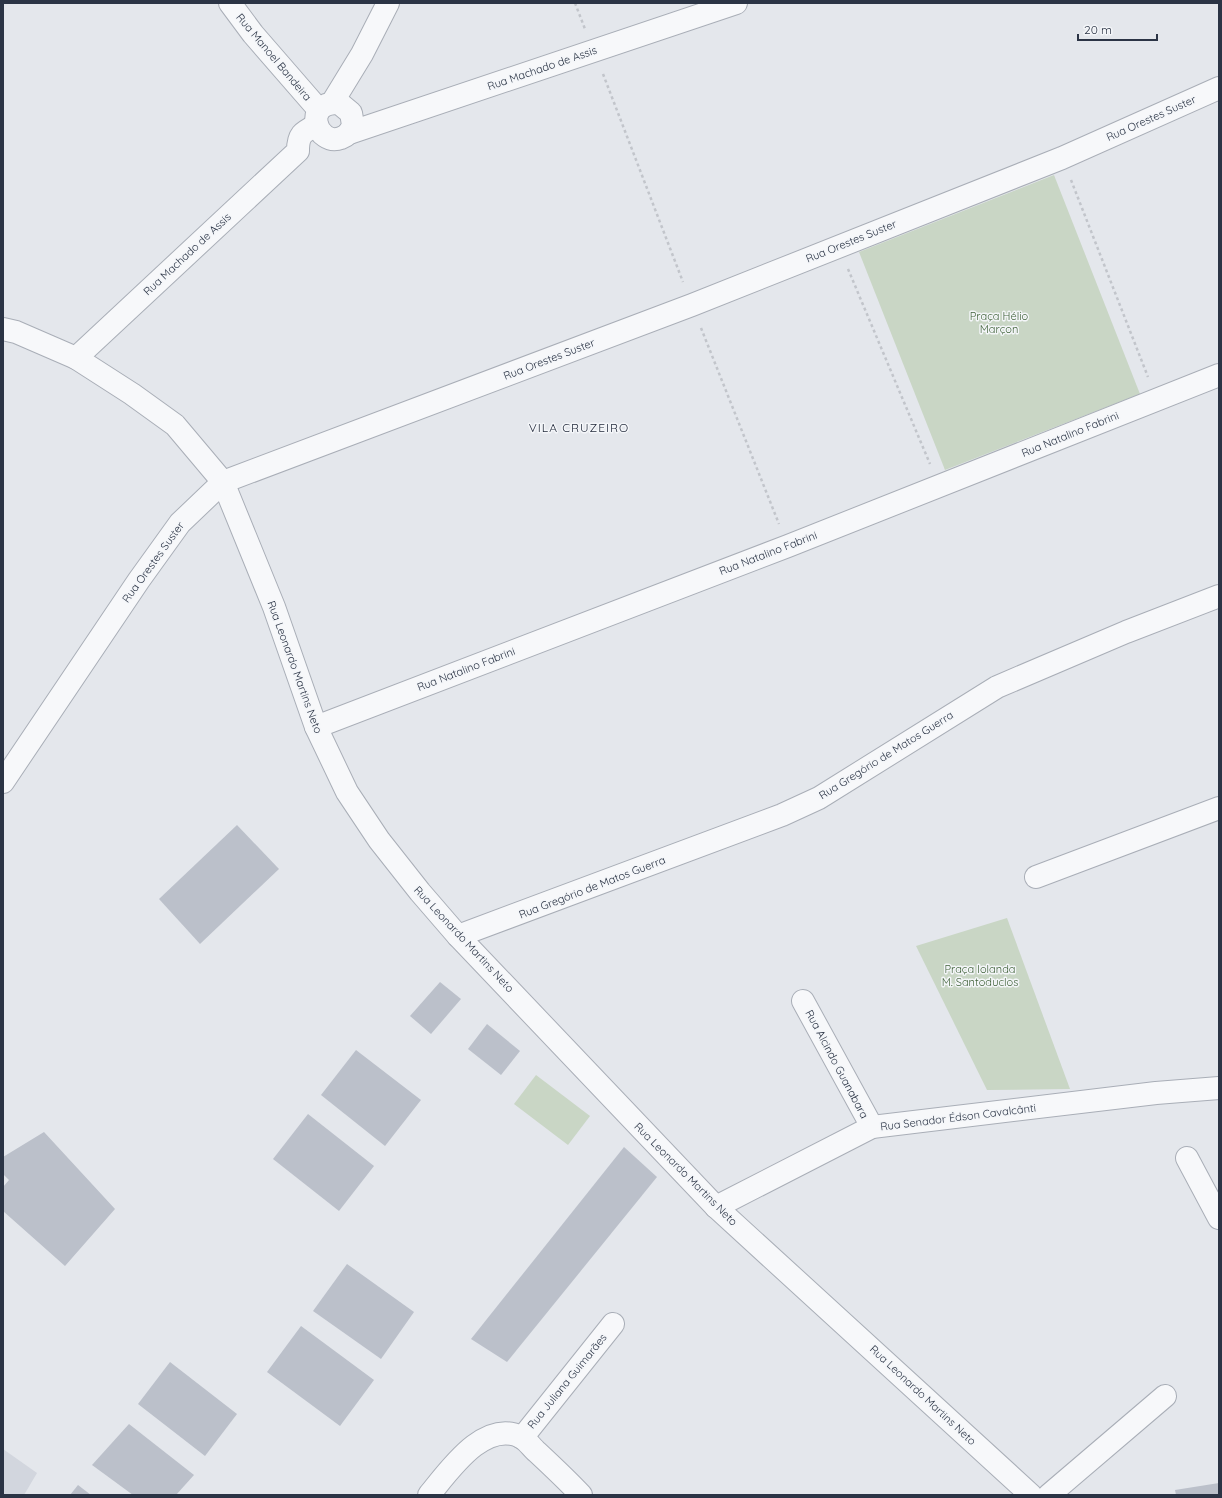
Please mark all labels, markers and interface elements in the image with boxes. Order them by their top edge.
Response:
street label: Rua Manoel Bandeira [233,10,315,104]
scale bar [1078,16,1157,42]
text: 20 m [1084,22,1112,37]
street label: Rua Machado de Assis [485,43,599,93]
street label: Rua Orestes Suster [1104,92,1199,144]
street label: Rua Machado de Assis [140,210,234,298]
street label: Rua Orestes Suster [804,216,899,266]
park label: Praça Hélio Marçon [970,309,1029,336]
street label: Rua Orestes Suster [501,335,597,383]
street label: Rua Natalino Fabrini [1019,408,1121,460]
district label: VILA CRUZEIRO [529,420,629,435]
street label: Rua Orestes Suster [119,518,188,605]
street label: Rua Natalino Fabrini [717,528,819,578]
street label: Rua Leonardo Martins Neto [264,599,326,736]
street label: Rua Natalino Fabrini [415,644,517,694]
street label: Rua Gregório de Matos Guerra [816,708,956,802]
street label: Rua Gregório de Matos Guerra [517,853,667,921]
street label: Rua Leonardo Martins Neto [411,883,517,995]
park label: Praça Iolanda M. Santoduclos [942,962,1018,989]
street label: Rua Alcindo Guanabara [802,1007,872,1121]
street label: Rua Senador Édson Cavalcânti [879,1101,1037,1133]
street label: Rua Leonardo Martins Neto [631,1119,741,1229]
street label: Rua Juliana Guimarães [524,1331,610,1431]
street label: Rua Leonardo Martins Neto [867,1342,979,1448]

